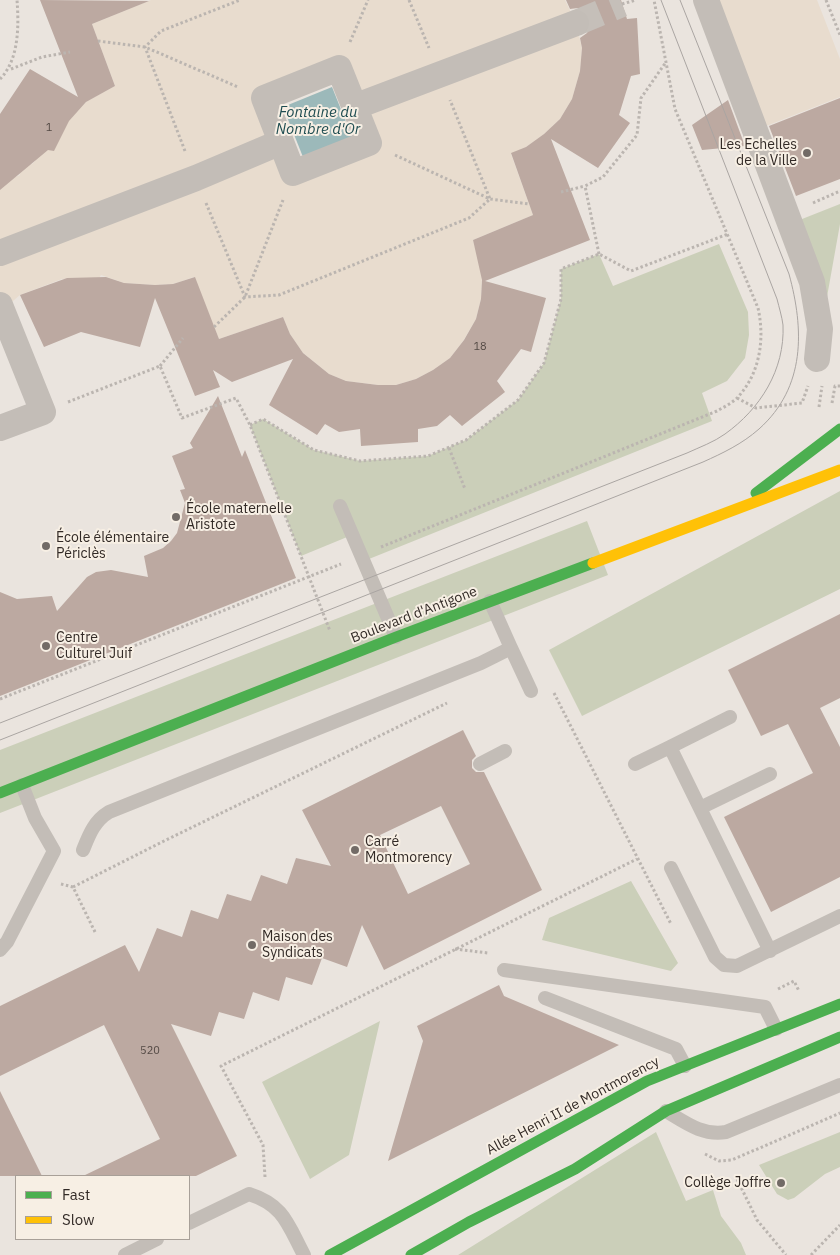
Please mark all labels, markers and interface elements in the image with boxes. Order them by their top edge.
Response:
water label: Fontaine du Nombre d'Or [276,104,360,139]
house number: 1 [46,121,52,135]
place label: Les Echelles de la Ville [720,137,797,170]
marker: Les Echelles de la Ville [801,147,813,159]
house number: 18 [473,340,487,354]
place label: École maternelle Aristote [186,501,292,534]
marker: École maternelle Aristote [170,511,182,523]
place label: École élémentaire Périclès [56,530,169,562]
marker: École élémentaire Périclès [40,540,52,552]
street label: Boulevard d'Antigone [348,583,480,647]
place label: Centre Culturel Juif [56,630,132,662]
marker: Centre Culturel Juif [40,640,52,652]
place label: Carré Montmorency [365,834,452,866]
marker: Carré Montmorency [349,844,361,856]
place label: Maison des Syndicats [262,929,333,962]
marker: Maison des Syndicats [246,939,258,951]
house number: 520 [140,1044,160,1058]
street label: Allée Henri II de Montmorency [484,1053,662,1159]
legend [15,1175,190,1240]
place label: Collège Joffre [684,1175,771,1191]
marker: Collège Joffre [775,1177,787,1189]
text: Fast [62,1185,90,1204]
text: Slow [62,1210,95,1229]

